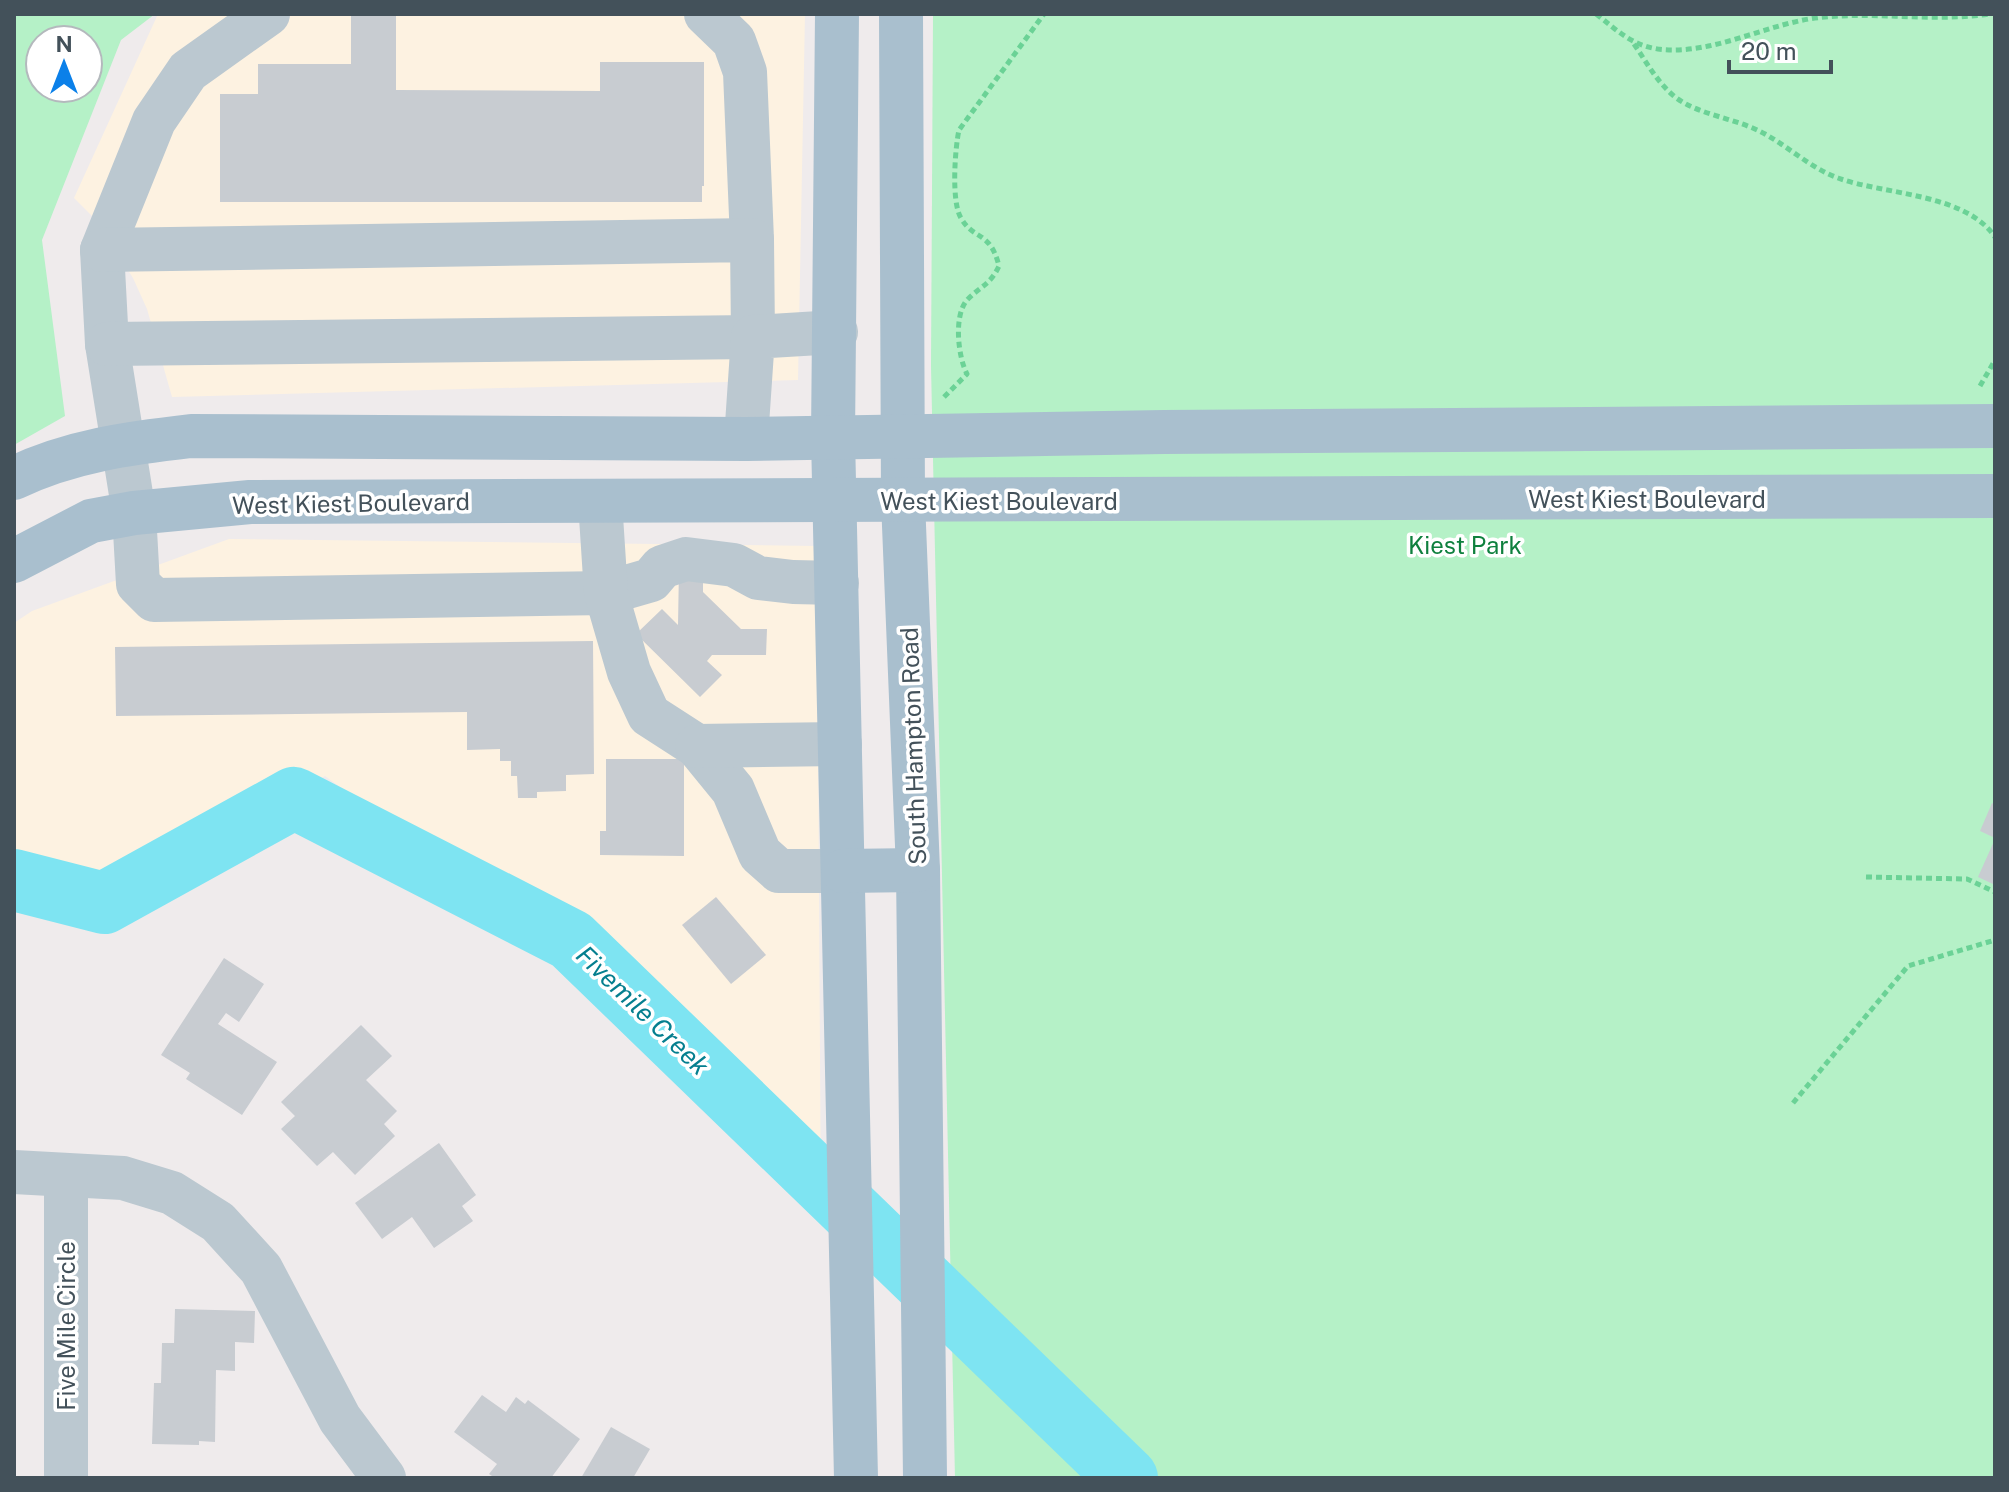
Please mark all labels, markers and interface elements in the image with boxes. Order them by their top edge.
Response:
north arrow [24,24,104,104]
scale bar [1729,24,1831,74]
text: N [55,31,73,57]
text: 20 m [1741,37,1797,65]
street label: West Kiest Boulevard [1528,485,1766,513]
street label: West Kiest Boulevard [232,487,470,519]
street label: West Kiest Boulevard [880,487,1118,515]
park label: Kiest Park [1408,531,1522,559]
street label: South Hampton Road [895,627,931,865]
water label: Fivemile Creek [570,939,716,1081]
street label: Five Mile Circle [52,1241,80,1411]

